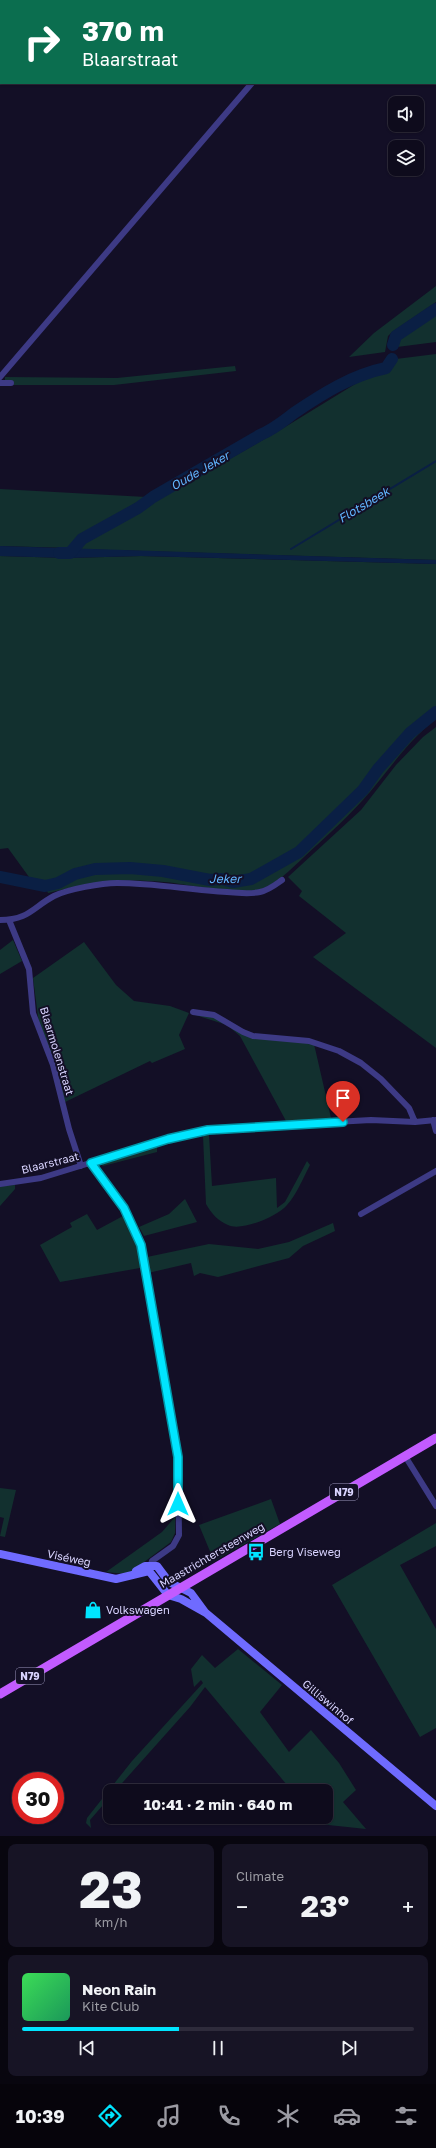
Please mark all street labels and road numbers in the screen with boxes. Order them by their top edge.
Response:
street label: Blaarmolenstraat [38,1005,77,1097]
street label: Blaarstraat [20,1149,80,1176]
road number: N79 [330,1484,358,1500]
street label: Maastrichtersteenweg [157,1519,266,1590]
street label: Viséweg [46,1547,92,1568]
road number: N79 [16,1668,44,1684]
street label: Gilliswinhof [300,1677,356,1727]

